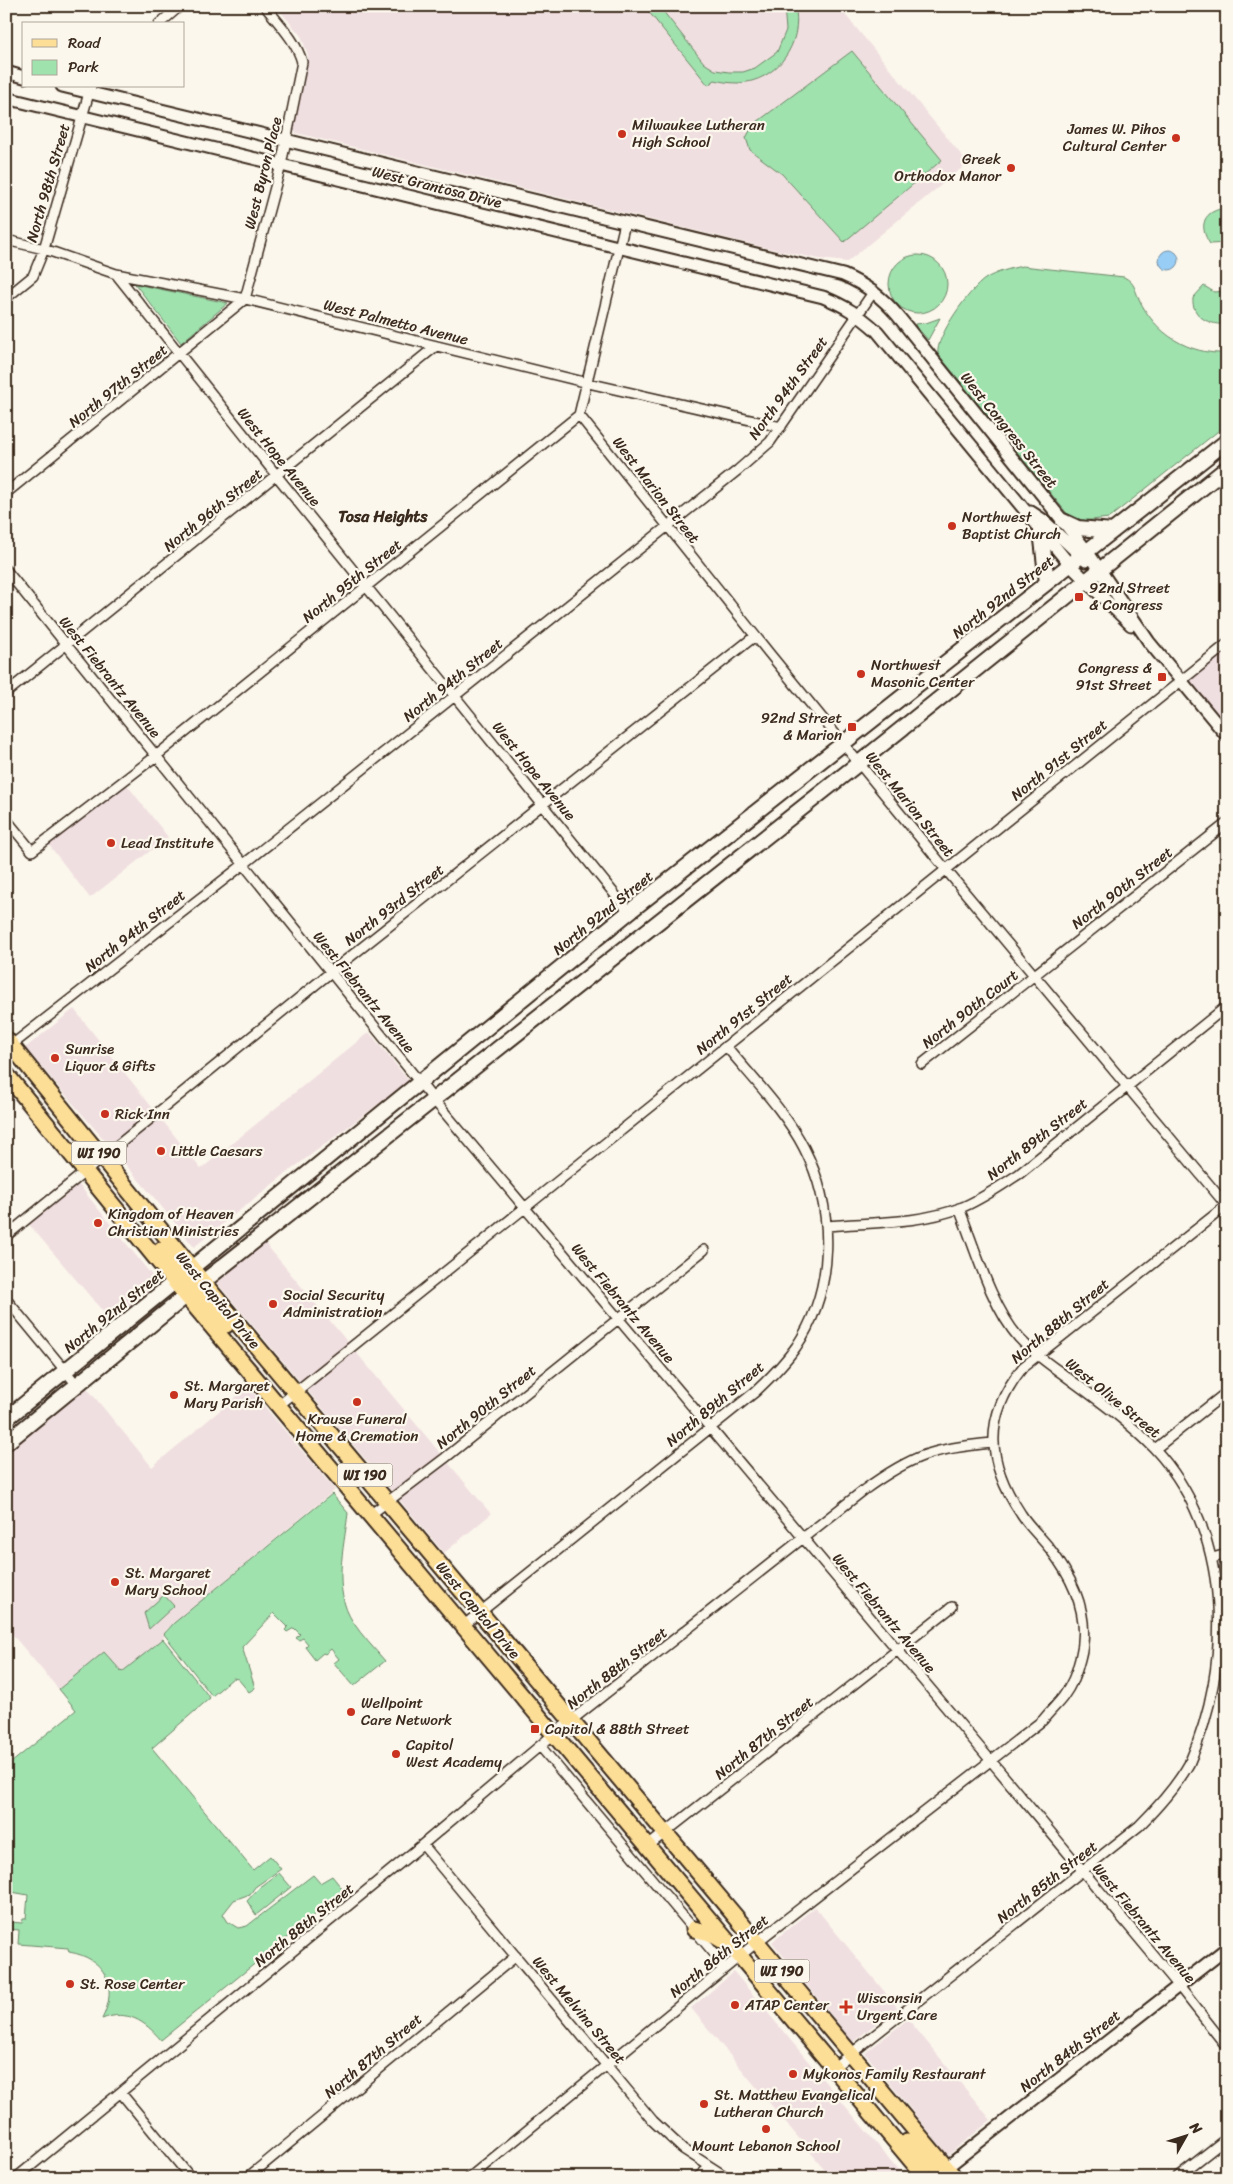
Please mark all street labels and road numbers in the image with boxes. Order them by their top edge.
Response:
street label: West Byron Place [237,114,289,232]
street label: North 98th Street [19,120,78,246]
street label: West Grantosa Drive [369,158,505,216]
street label: West Palmetto Avenue [321,291,471,353]
street label: North 94th Street [741,330,835,445]
street label: North 97th Street [62,337,174,435]
street label: West Congress Street [954,366,1065,494]
street label: West Hope Avenue [231,401,327,513]
street label: West Marion Street [606,431,707,550]
street label: North 96th Street [157,461,269,559]
street label: North 95th Street [296,532,408,630]
street label: North 92nd Street [946,548,1060,645]
street label: West Fiebrantz Avenue [52,610,168,744]
street label: North 94th Street [397,631,509,729]
street label: North 91st Street [1005,712,1114,808]
street label: West Hope Avenue [486,715,582,827]
street label: West Marion Street [859,745,961,863]
street label: North 90th Street [1066,840,1179,936]
street label: North 93rd Street [338,857,450,953]
street label: North 92nd Street [547,864,660,962]
street label: North 94th Street [79,883,192,979]
street label: West Fiebrantz Avenue [306,925,422,1059]
street label: North 90th Court [916,962,1025,1055]
street label: North 91st Street [690,966,799,1062]
street label: North 89th Street [981,1091,1094,1187]
road number: WI 190 [72,1142,126,1164]
street label: West Fiebrantz Avenue [565,1237,681,1369]
street label: West Capitol Drive [169,1245,267,1355]
street label: North 92nd Street [58,1262,171,1360]
street label: North 88th Street [1005,1271,1116,1370]
street label: West Olive Street [1059,1351,1167,1445]
street label: North 89th Street [660,1354,771,1453]
street label: North 90th Street [430,1358,542,1456]
road number: WI 190 [338,1464,392,1486]
street label: West Fiebrantz Avenue [826,1547,942,1679]
street label: West Capitol Drive [429,1555,527,1665]
street label: North 88th Street [561,1620,674,1716]
street label: North 87th Street [708,1689,820,1786]
street label: North 85th Street [991,1834,1104,1930]
street label: West Fiebrantz Avenue [1086,1857,1202,1989]
street label: North 88th Street [248,1876,360,1974]
street label: North 86th Street [663,1907,775,2004]
street label: West Melvina Street [526,1950,633,2070]
road number: WI 190 [754,1960,810,1982]
street label: North 84th Street [1014,2003,1127,2099]
street label: North 87th Street [318,2007,428,2105]

